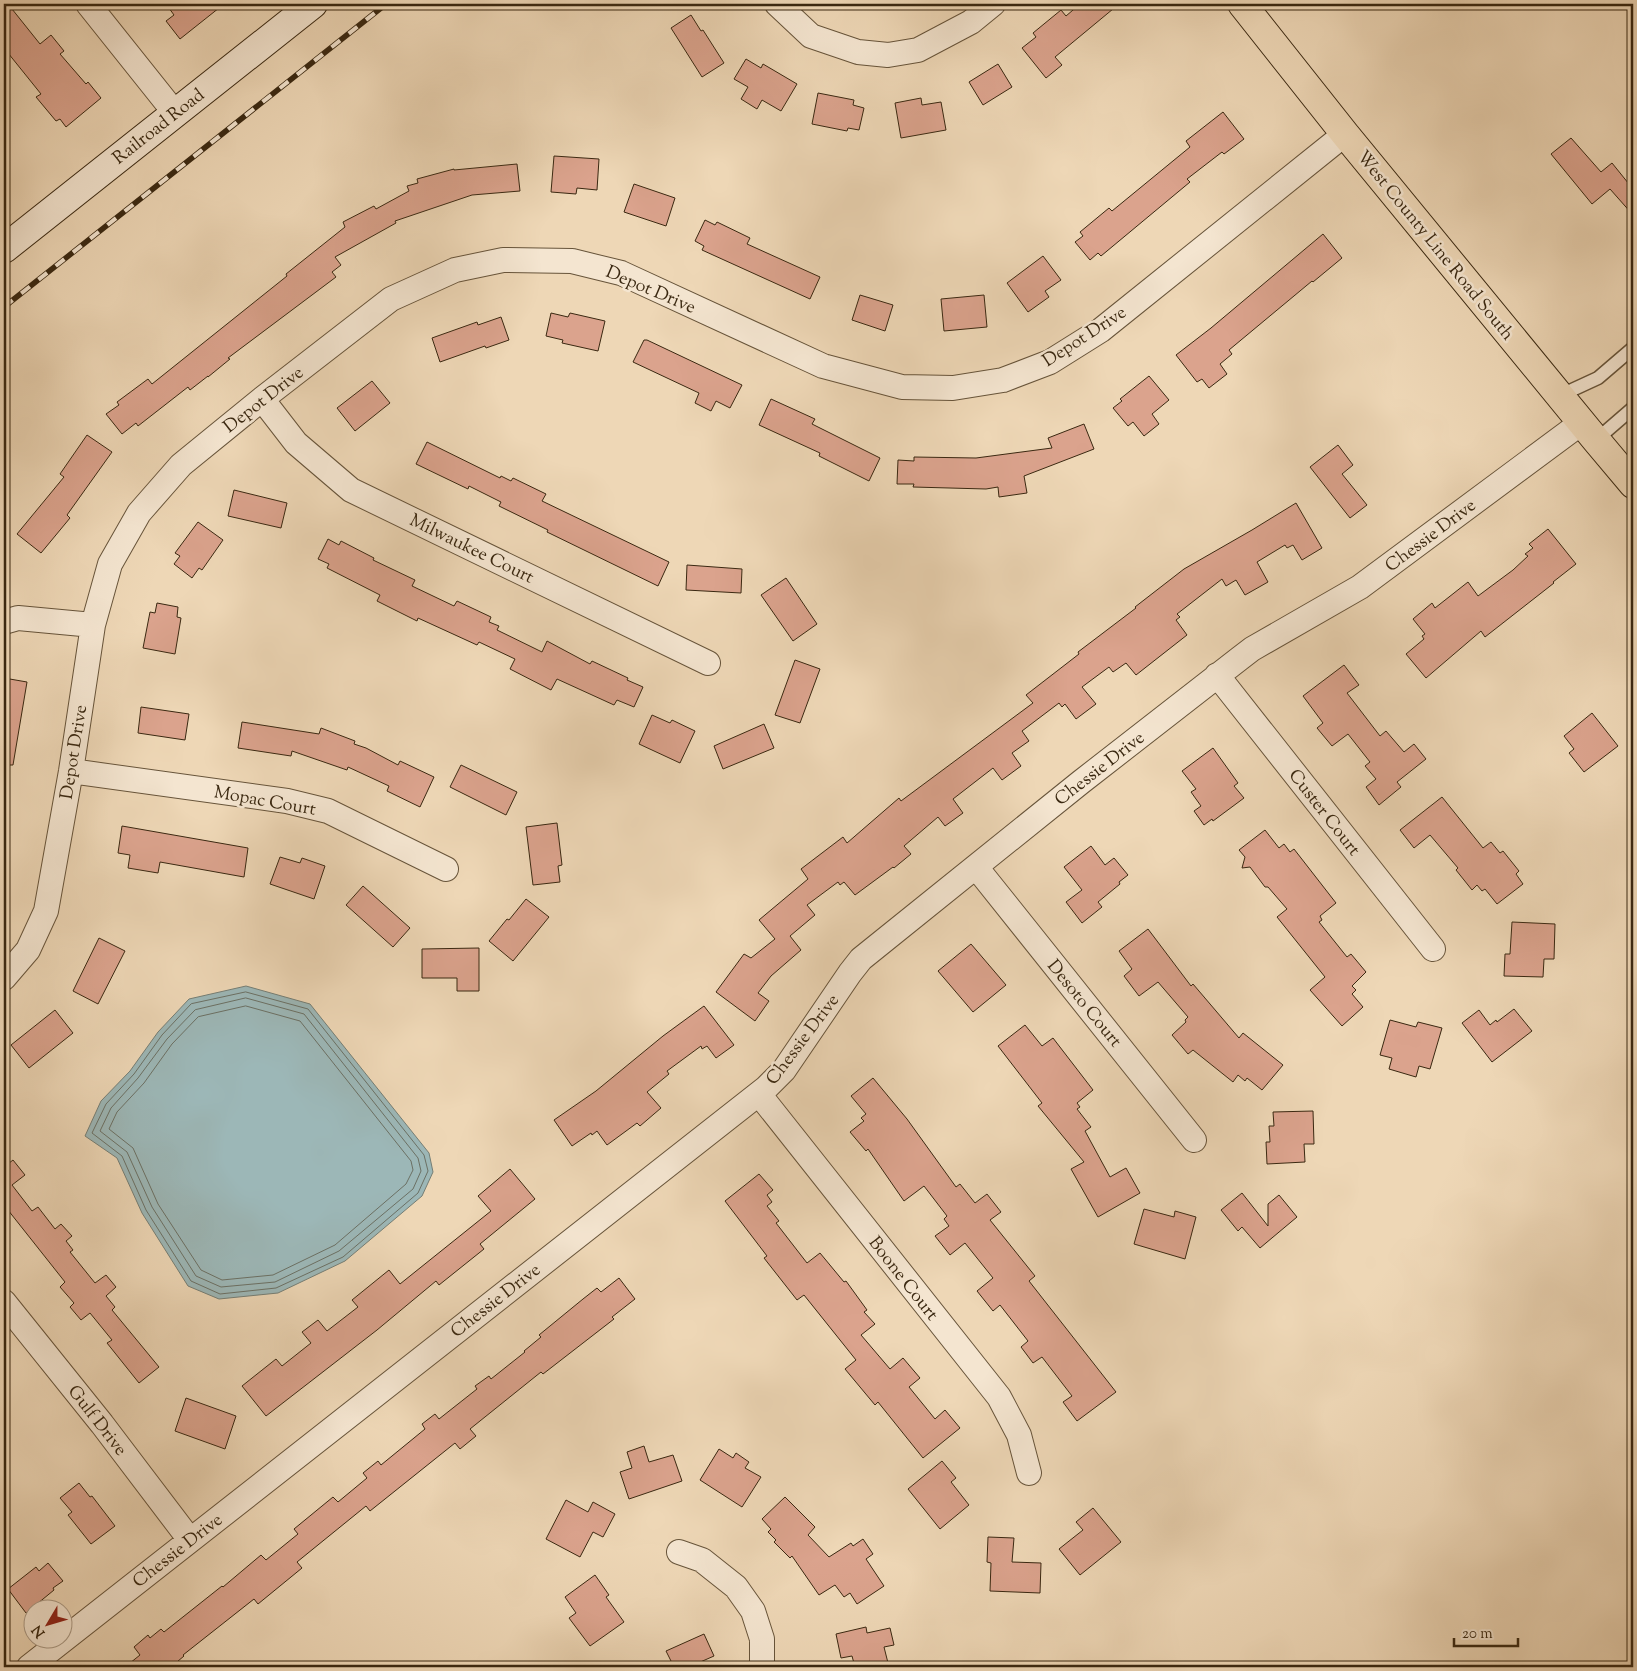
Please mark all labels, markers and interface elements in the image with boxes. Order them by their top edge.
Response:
street label: Railroad Road [108,83,211,172]
street label: West County Line Road South [1349,146,1520,347]
street label: Depot Drive [601,260,699,321]
street label: Depot Drive [1038,301,1132,375]
street label: Depot Drive [219,361,310,440]
street label: Chessie Drive [1380,494,1482,579]
street label: Milwaukee Court [404,508,538,591]
street label: Depot Drive [55,703,95,802]
street label: Chessie Drive [1050,726,1151,813]
street label: Custer Court [1281,764,1366,862]
street label: Mopac Court [212,780,318,824]
street label: Desoto Court [1040,955,1127,1054]
street label: Chessie Drive [761,989,846,1091]
street label: Boone Court [861,1231,944,1327]
street label: Chessie Drive [446,1258,547,1345]
street label: Gulf Drive [60,1380,132,1462]
street label: Chessie Drive [128,1508,229,1595]
north arrow [22,1598,72,1648]
scale bar [1454,1616,1518,1648]
text: N [28,1620,51,1641]
text: 20 m [1462,1624,1493,1645]

